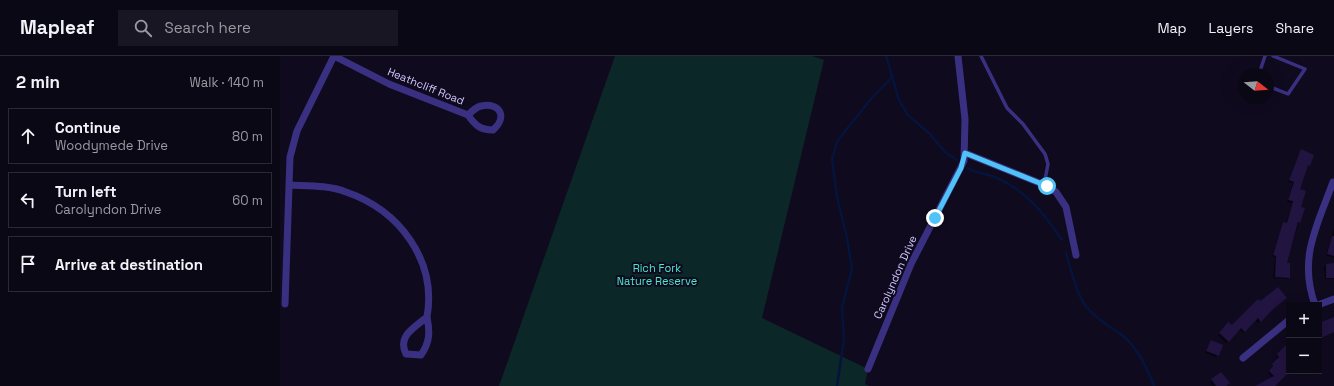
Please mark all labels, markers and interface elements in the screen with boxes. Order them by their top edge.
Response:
search box [118,10,398,46]
text: Mapleaf [20,15,94,40]
icon: search [132,17,154,39]
text: Search here [164,18,251,37]
text: Map [1157,19,1187,37]
text: Layers [1209,19,1253,37]
text: Share [1275,19,1314,37]
street label: Heathcliff Road [386,64,466,108]
north arrow [1238,68,1274,104]
text: 2 min [16,71,60,93]
text: Walk · 140 m [190,74,264,91]
text: Continue [55,118,121,137]
icon: ahead [17,125,39,147]
text: 80 m [232,128,263,145]
text: Woodymede Drive [55,137,168,154]
route start [1038,177,1056,195]
text: Turn left [55,182,117,201]
icon: left [17,189,39,211]
text: 60 m [232,192,263,209]
text: Carolyndon Drive [55,201,162,218]
route end [926,209,944,227]
street label: Carolyndon Drive [870,233,920,321]
icon: arrive [17,253,39,275]
text: Arrive at destination [55,255,203,274]
park label: Rich Fork Nature Reserve [617,261,697,288]
map controls [1286,302,1322,374]
button: + [1286,302,1322,338]
button: − [1286,338,1322,374]

